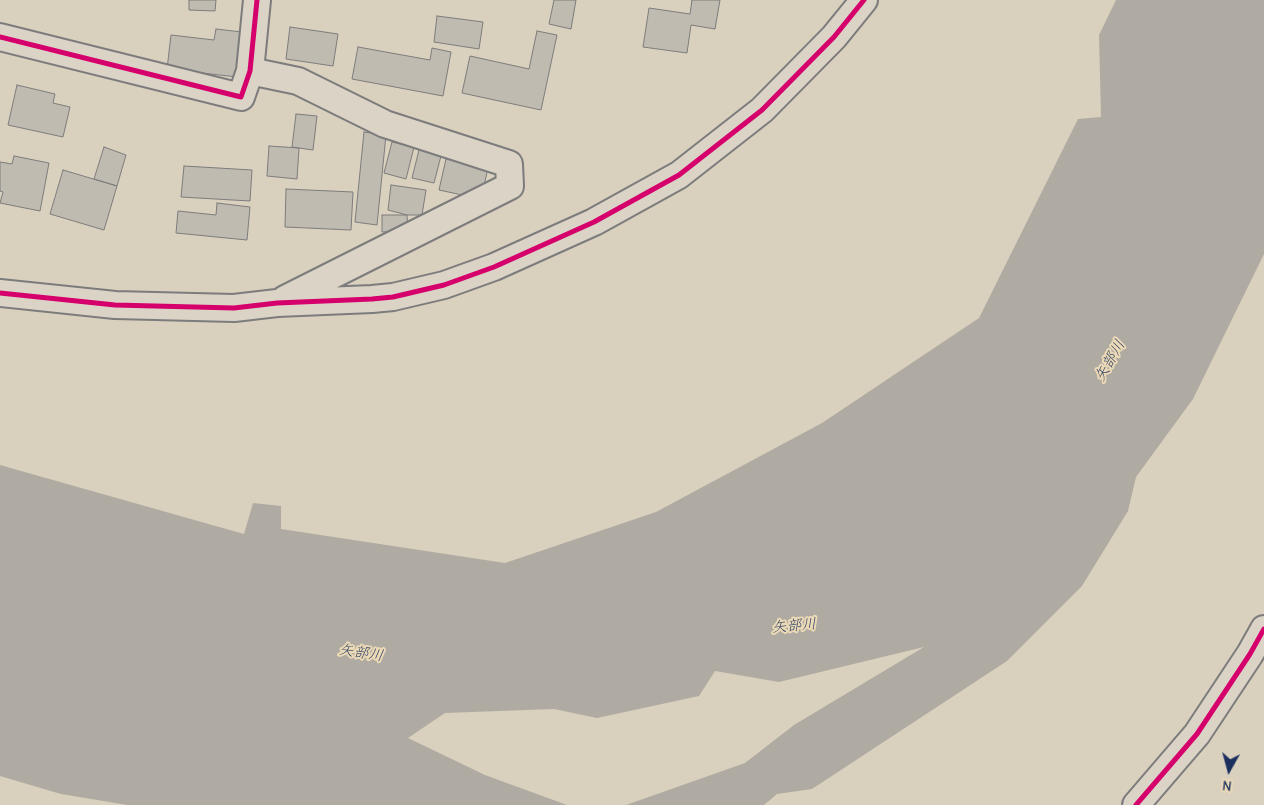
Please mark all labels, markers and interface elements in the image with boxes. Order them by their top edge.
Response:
water label: 矢部川 [1091,337,1129,385]
water label: 矢部川 [771,615,817,637]
water label: 矢部川 [337,641,385,665]
north arrow [1204,745,1254,795]
text: N [1222,776,1233,794]

